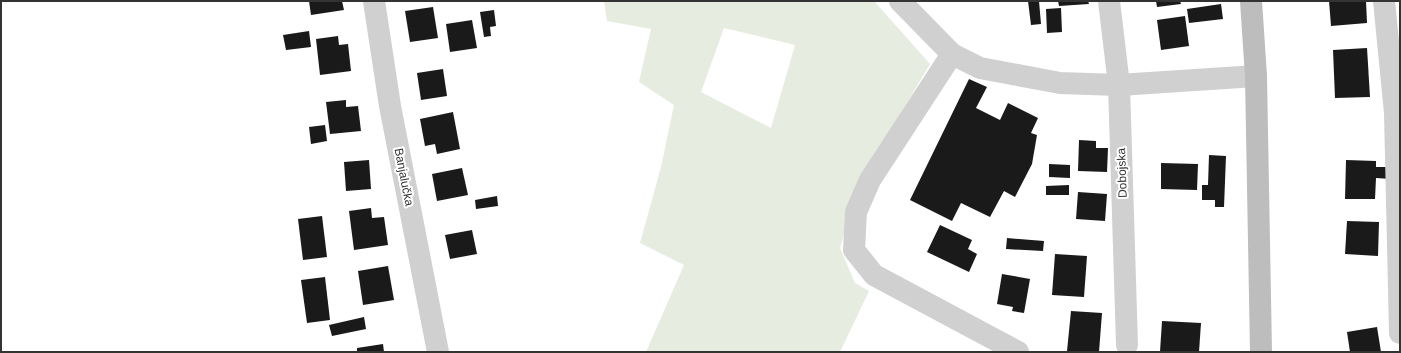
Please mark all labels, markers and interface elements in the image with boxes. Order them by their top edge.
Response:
street label: Banjalučka [392,147,417,207]
street label: Dobojska [1114,147,1130,198]

